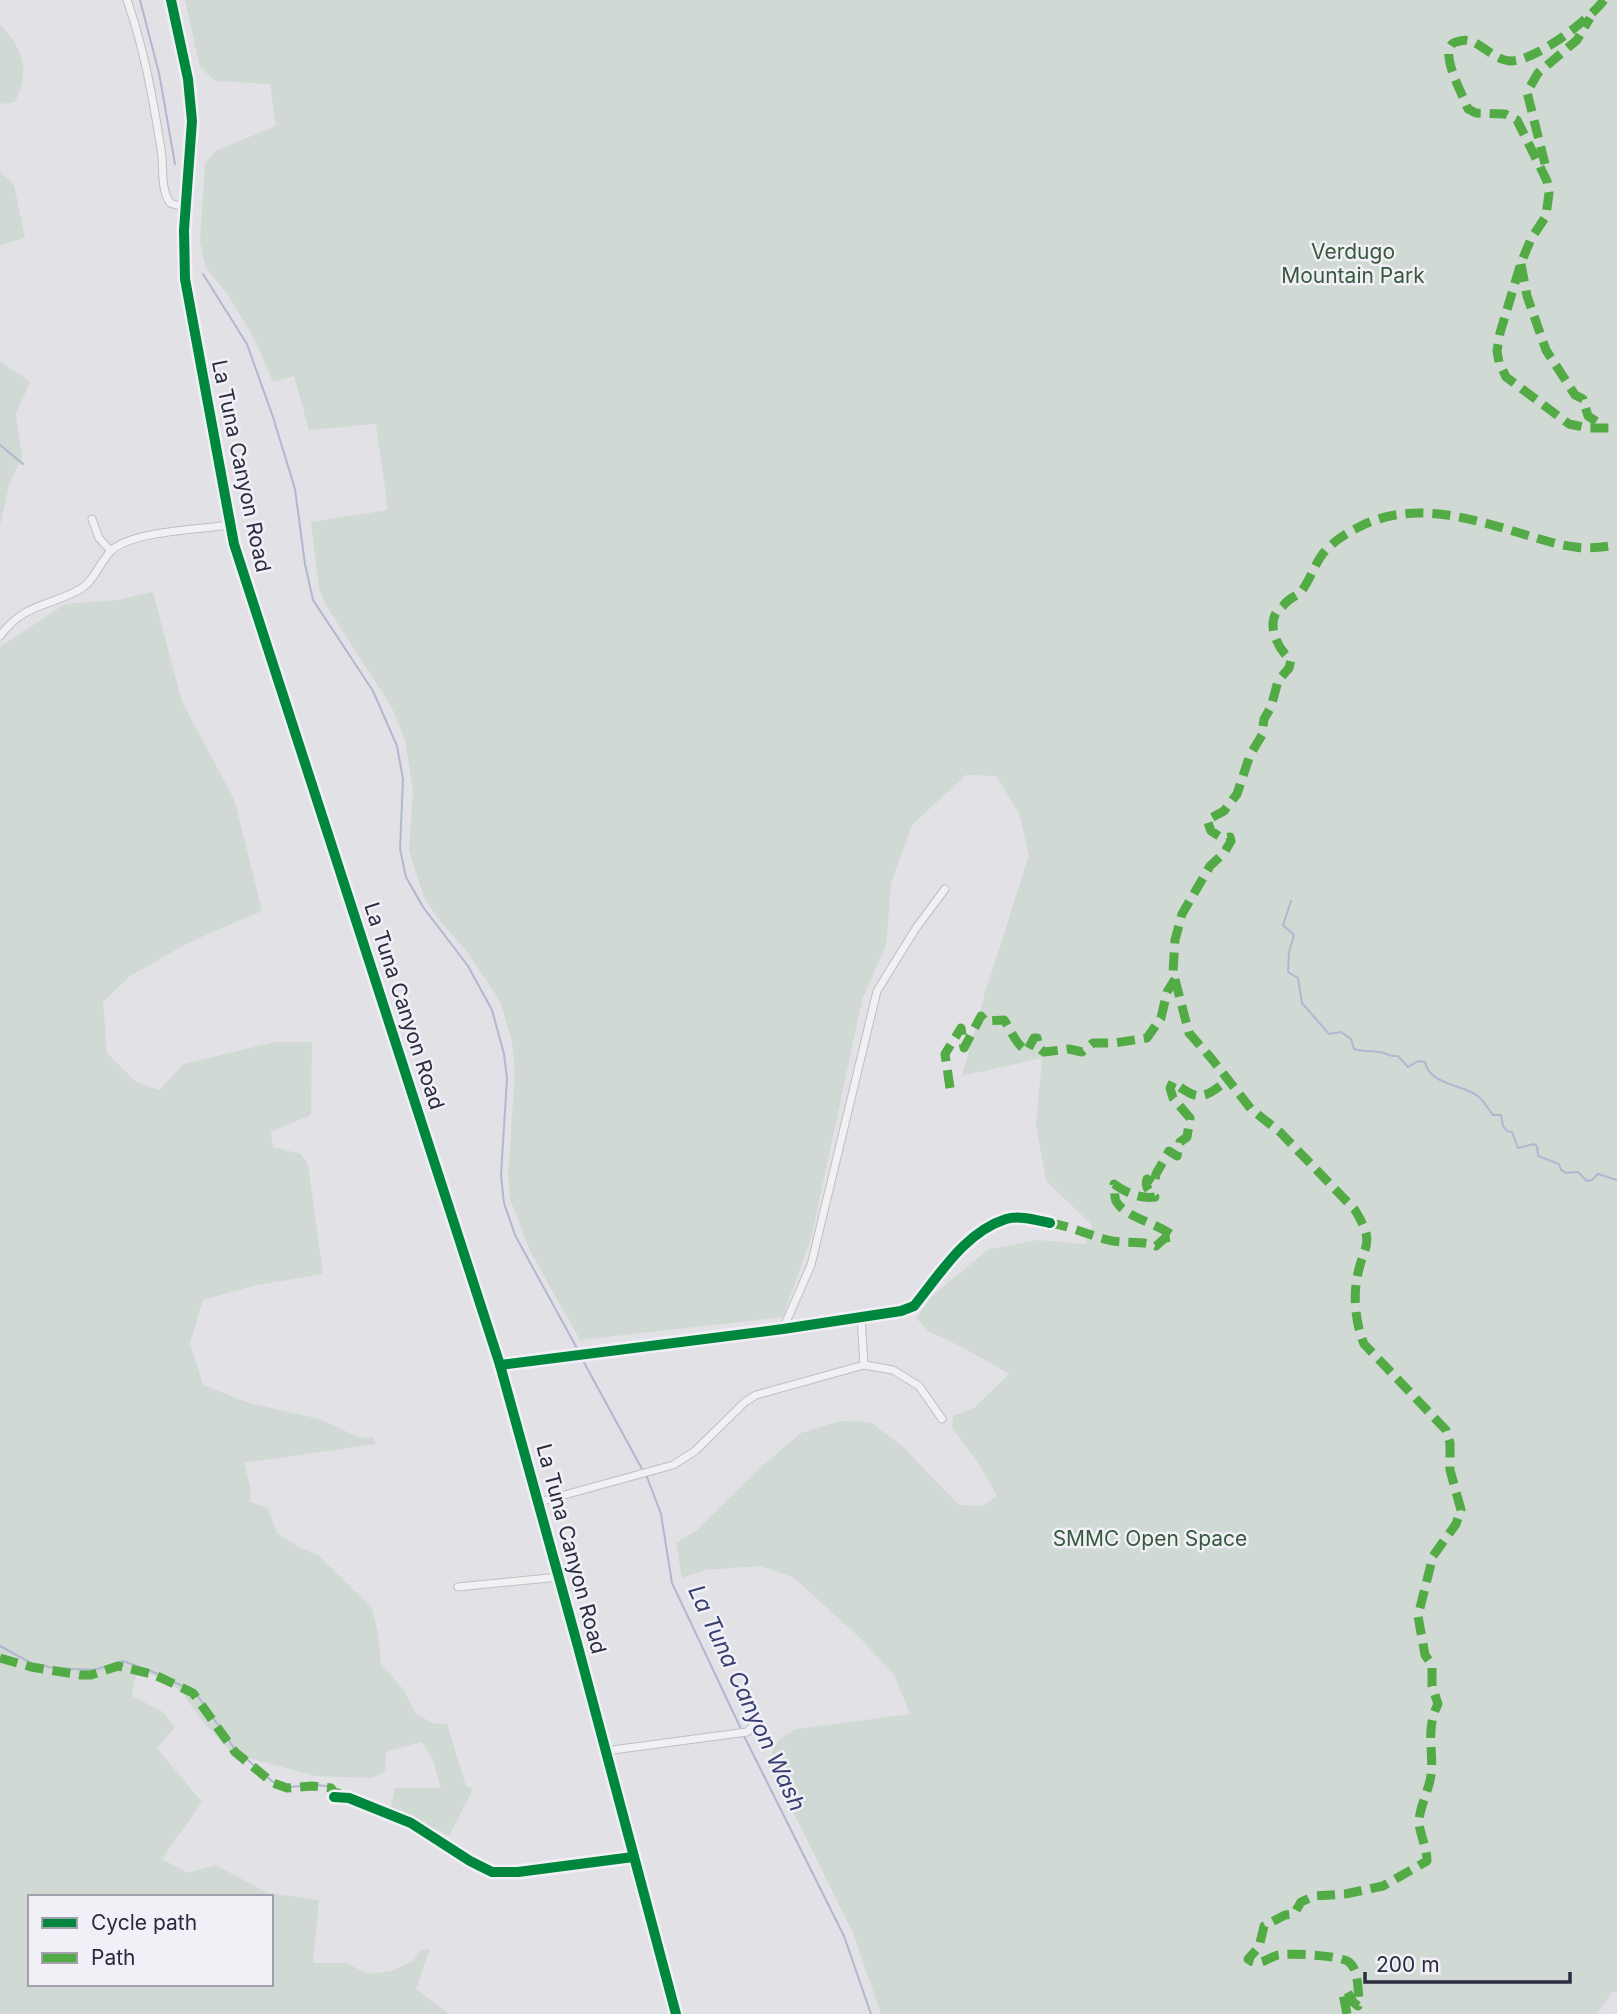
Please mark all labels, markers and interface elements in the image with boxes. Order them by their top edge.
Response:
park label: Verdugo Mountain Park [1281,239,1425,288]
street label: La Tuna Canyon Road [207,358,276,574]
street label: La Tuna Canyon Road [359,899,450,1113]
street label: La Tuna Canyon Road [531,1441,612,1657]
park label: SMMC Open Space [1053,1526,1247,1551]
water label: La Tuna Canyon Wash [682,1580,812,1816]
legend [28,1895,273,1986]
text: Cycle path [91,1910,197,1935]
scale bar [1365,1940,1570,1984]
text: Path [91,1945,136,1970]
text: 200 m [1376,1952,1440,1977]

